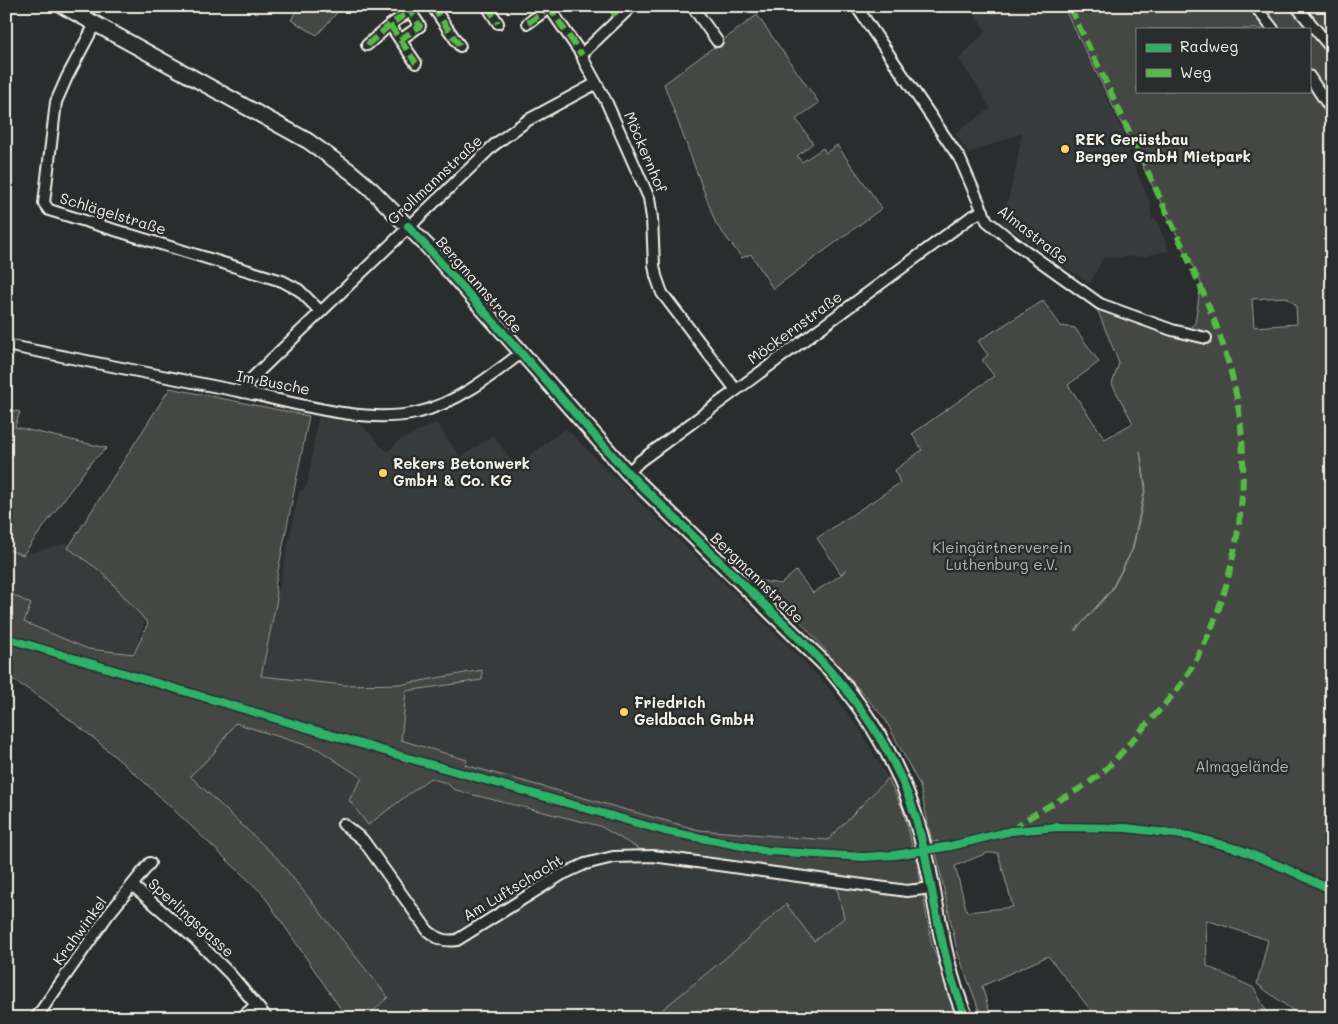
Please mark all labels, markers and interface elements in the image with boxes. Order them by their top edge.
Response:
legend [1136,28,1310,92]
text: Radweg [1180,36,1238,56]
text: Weg [1180,62,1211,82]
street label: Möckernhof [620,108,672,196]
place label: REK Gerüstbau Berger GmbH Mietpark [1075,129,1251,166]
street label: Grollmannstraße [383,130,486,228]
marker: REK Gerüstbau Berger GmbH Mietpark [1059,143,1071,155]
street label: Schlägelstraße [58,187,169,239]
street label: Almastraße [994,200,1073,268]
street label: Bergmannstraße [432,232,527,337]
street label: Möckernstraße [743,286,846,368]
street label: Im Busche [235,365,312,399]
place label: Rekers Betonwerk GmbH & Co. KG [393,453,530,490]
marker: Rekers Betonwerk GmbH & Co. KG [377,467,389,479]
street label: Bergmannstraße [707,528,809,627]
park label: Kleingärtnerverein Luthenburg e.V. [932,537,1072,574]
place label: Friedrich Geldbach GmbH [634,692,755,729]
marker: Friedrich Geldbach GmbH [618,706,630,718]
park label: Almagelände [1195,756,1289,776]
street label: Am Luftschacht [459,849,566,925]
street label: Sperlingsgasse [144,873,239,961]
street label: Krahwinkel [48,892,111,969]

